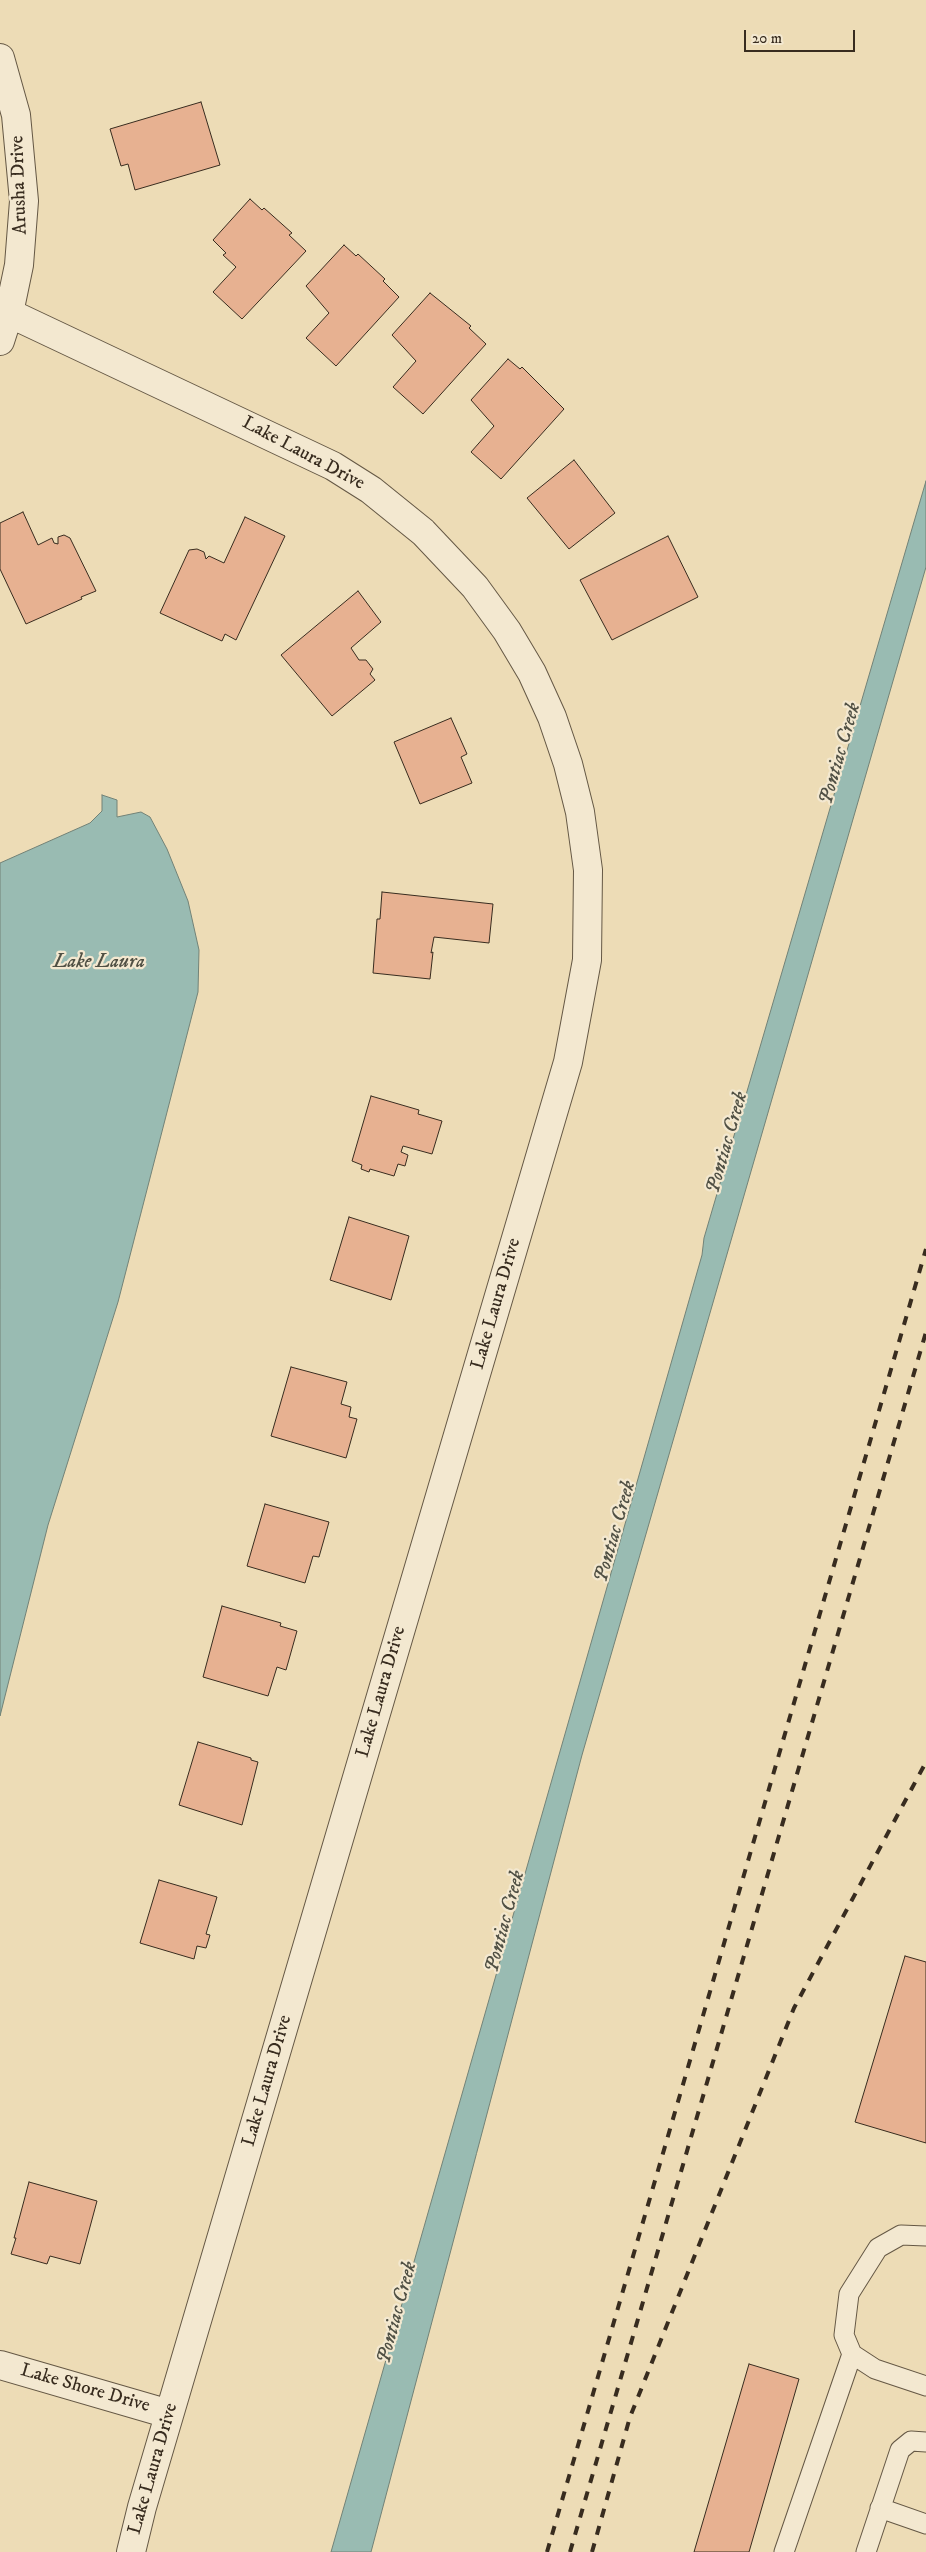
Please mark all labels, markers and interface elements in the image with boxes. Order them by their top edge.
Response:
scale bar [746,20,857,52]
text: 20 m [752,29,782,48]
street label: Arusha Drive [7,135,33,235]
street label: Lake Laura Drive [238,412,368,496]
water label: Pontiac Creek [815,700,867,808]
water label: Lake Laura [53,951,145,975]
water label: Pontiac Creek [702,1089,754,1197]
street label: Lake Laura Drive [467,1236,527,1372]
water label: Pontiac Creek [590,1478,642,1586]
street label: Lake Laura Drive [352,1624,412,1760]
water label: Pontiac Creek [481,1868,531,1976]
street label: Lake Laura Drive [238,2013,298,2149]
water label: Pontiac Creek [373,2259,423,2367]
street label: Lake Shore Drive [18,2360,152,2418]
street label: Lake Laura Drive [124,2401,184,2537]

